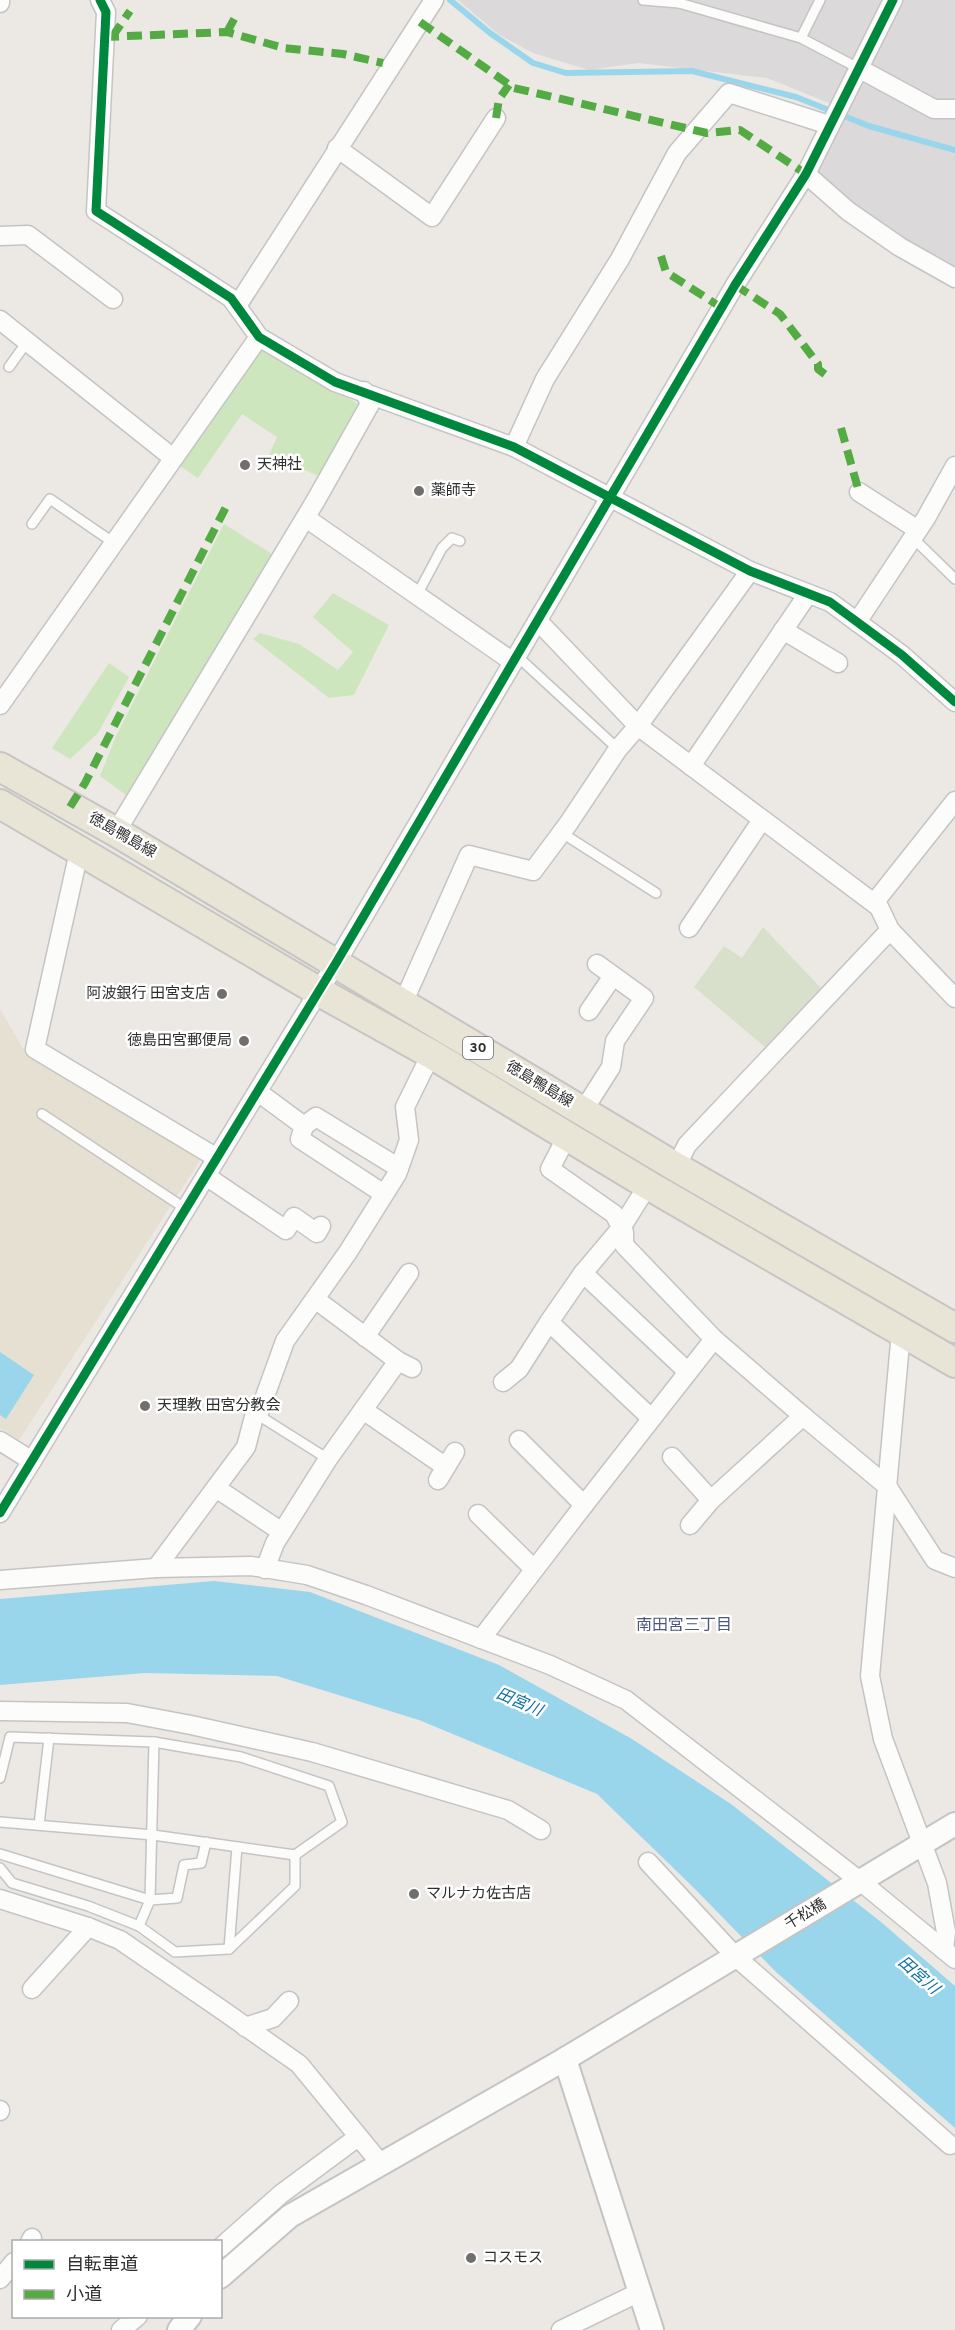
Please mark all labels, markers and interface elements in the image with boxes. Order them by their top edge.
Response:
place label: 天神社 [257,456,302,475]
marker: 天神社 [238,458,252,472]
place label: 薬師寺 [431,482,476,501]
marker: 薬師寺 [412,484,426,498]
street label: 徳島鴨島線 [85,809,159,863]
place label: 阿波銀行 田宮支店 [86,985,210,1004]
marker: 阿波銀行 田宮支店 [215,987,229,1001]
place label: 徳島田宮郵便局 [127,1032,232,1051]
marker: 徳島田宮郵便局 [237,1034,251,1048]
road number: 30 [463,1037,493,1059]
street label: 徳島鴨島線 [502,1058,576,1112]
place label: 天理教 田宮分教会 [157,1397,281,1416]
marker: 天理教 田宮分教会 [138,1399,152,1413]
district label: 南田宮三丁目 [636,1616,732,1636]
water label: 田宮川 [493,1684,547,1722]
place label: マルナカ佐古店 [426,1885,531,1904]
marker: マルナカ佐古店 [407,1887,421,1901]
street label: 千松橋 [782,1895,830,1935]
water label: 田宮川 [893,1953,944,2001]
legend [12,2240,222,2318]
place label: コスモス [483,2249,543,2268]
marker: コスモス [464,2251,478,2265]
text: 自転車道 [66,2254,138,2277]
text: 小道 [66,2284,102,2307]

